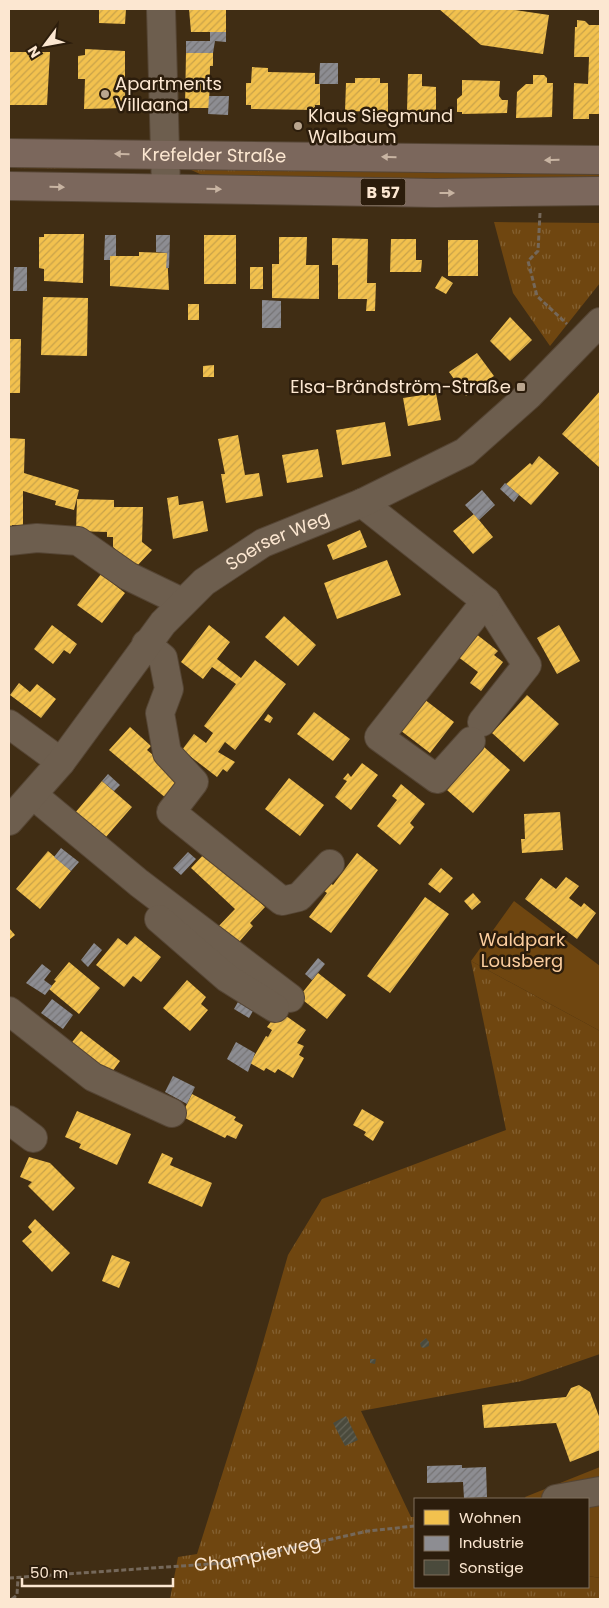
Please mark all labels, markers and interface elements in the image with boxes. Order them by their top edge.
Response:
north arrow [20,20,70,70]
text: N [23,42,45,62]
place label: Apartments Villaana [115,71,222,117]
marker: Apartments Villaana [99,88,111,100]
place label: Klaus Siegmund Walbaum [308,103,453,149]
marker: Klaus Siegmund Walbaum [292,120,304,132]
street label: Krefelder Straße [142,142,286,168]
one-way arrow [113,150,129,158]
one-way arrow [381,153,397,161]
one-way arrow [543,156,559,164]
road number: B 57 [360,178,406,206]
one-way arrow [50,183,66,191]
one-way arrow [207,185,223,193]
one-way arrow [439,189,455,197]
place label: Elsa-Brändström-Straße [290,374,511,399]
marker: Elsa-Brändström-Straße [515,381,527,393]
street label: Soerser Weg [221,504,333,576]
park label: Waldpark Lousberg [479,927,566,973]
legend [414,1498,589,1588]
text: Wohnen [459,1507,521,1528]
street label: Champierweg [193,1529,323,1577]
text: Industrie [459,1532,524,1553]
scale bar [22,1556,174,1588]
text: Sonstige [459,1557,523,1578]
text: 50 m [30,1562,68,1583]

